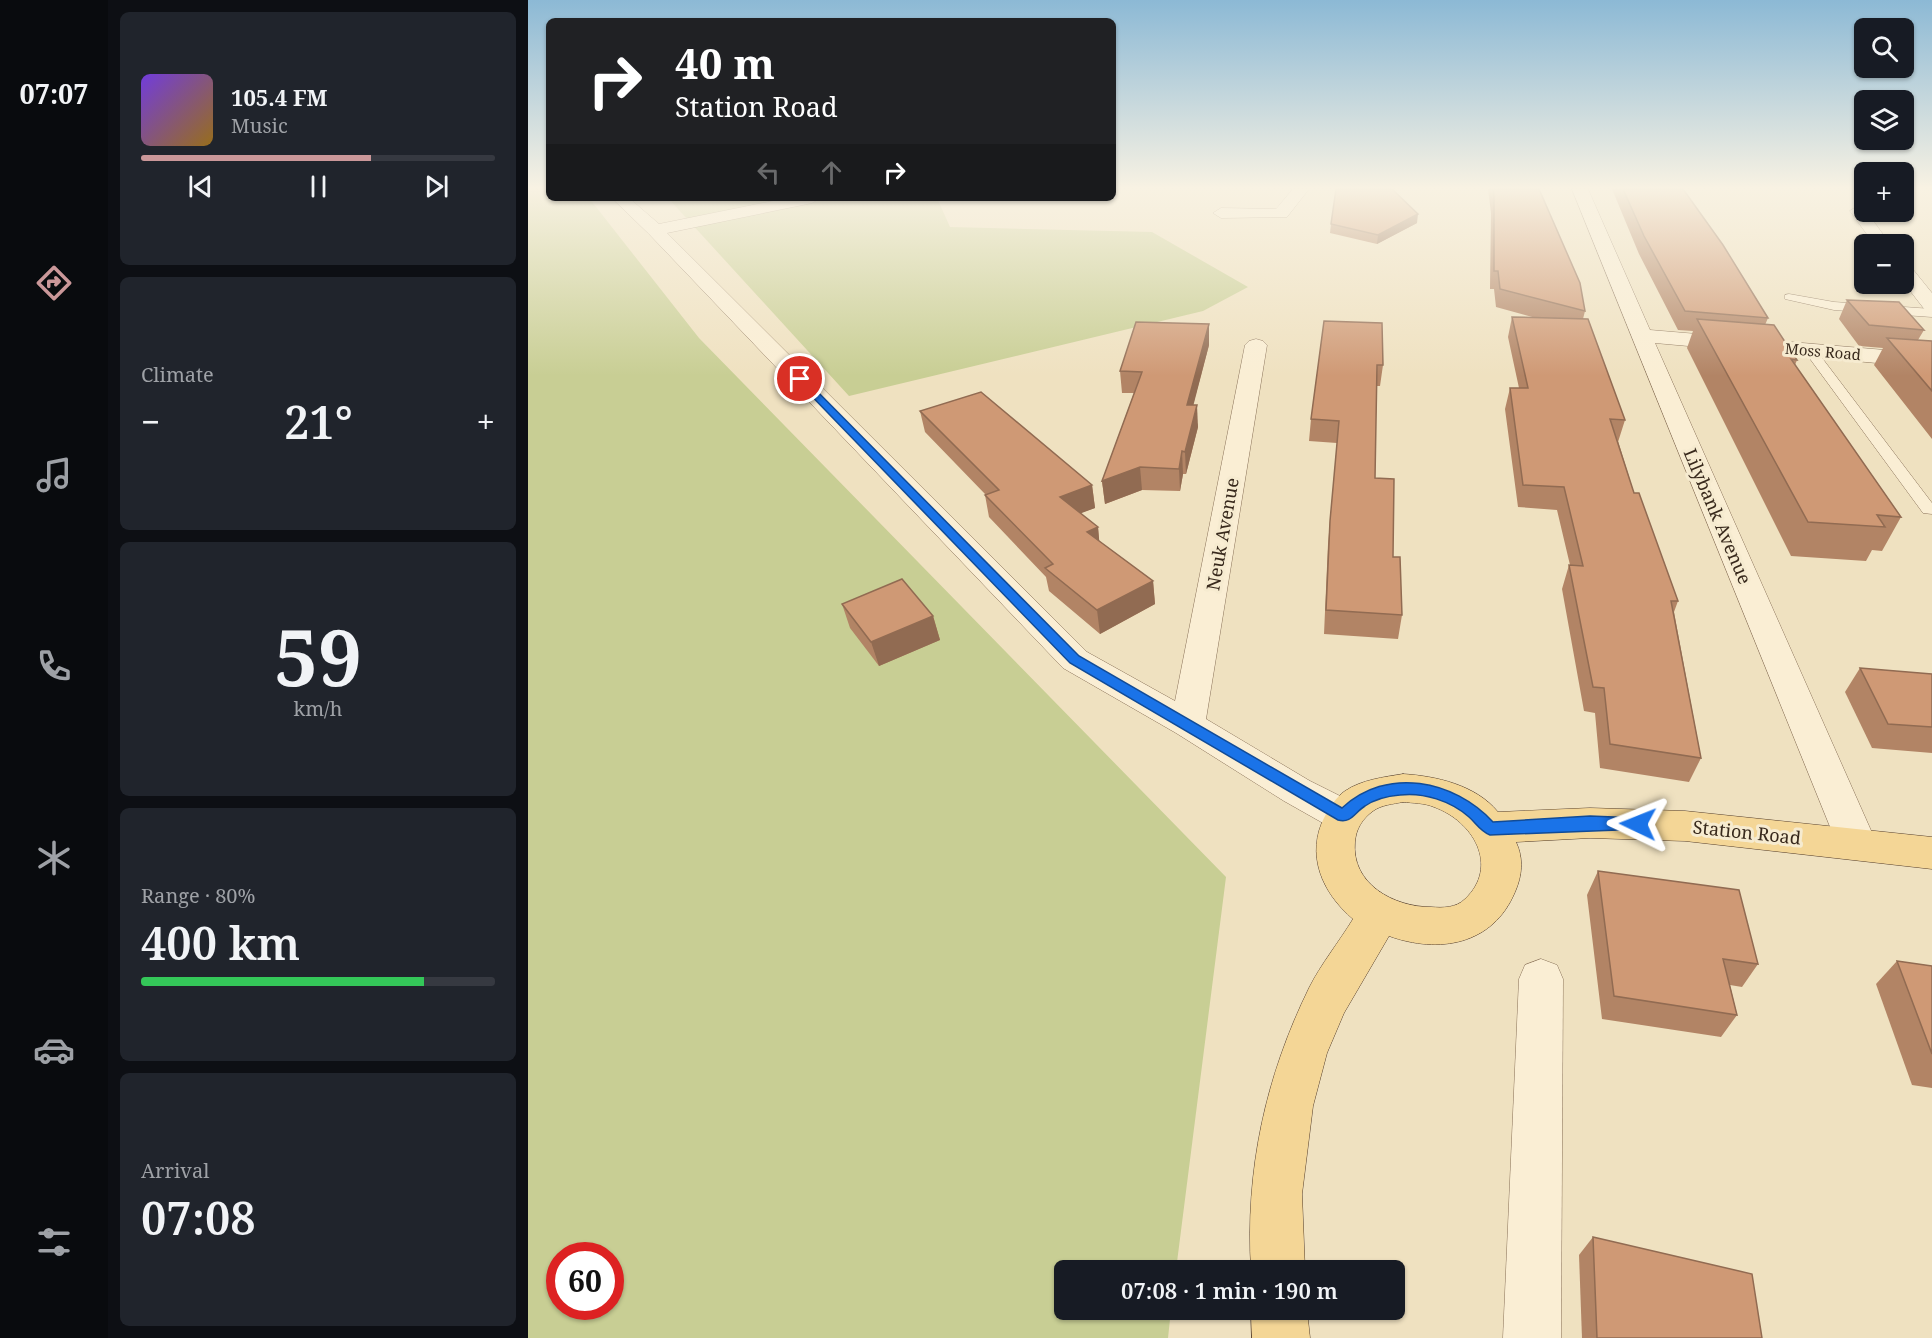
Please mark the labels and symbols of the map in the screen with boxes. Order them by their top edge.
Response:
street label: Moss Road [1784,338,1862,364]
pin [774,353,825,404]
street label: Lilybank Avenue [1679,445,1757,587]
street label: Neuk Avenue [1200,476,1244,592]
position arrow [1606,792,1670,856]
street label: Station Road [1692,814,1802,850]
speed limit sign: 60 [546,1242,624,1320]

